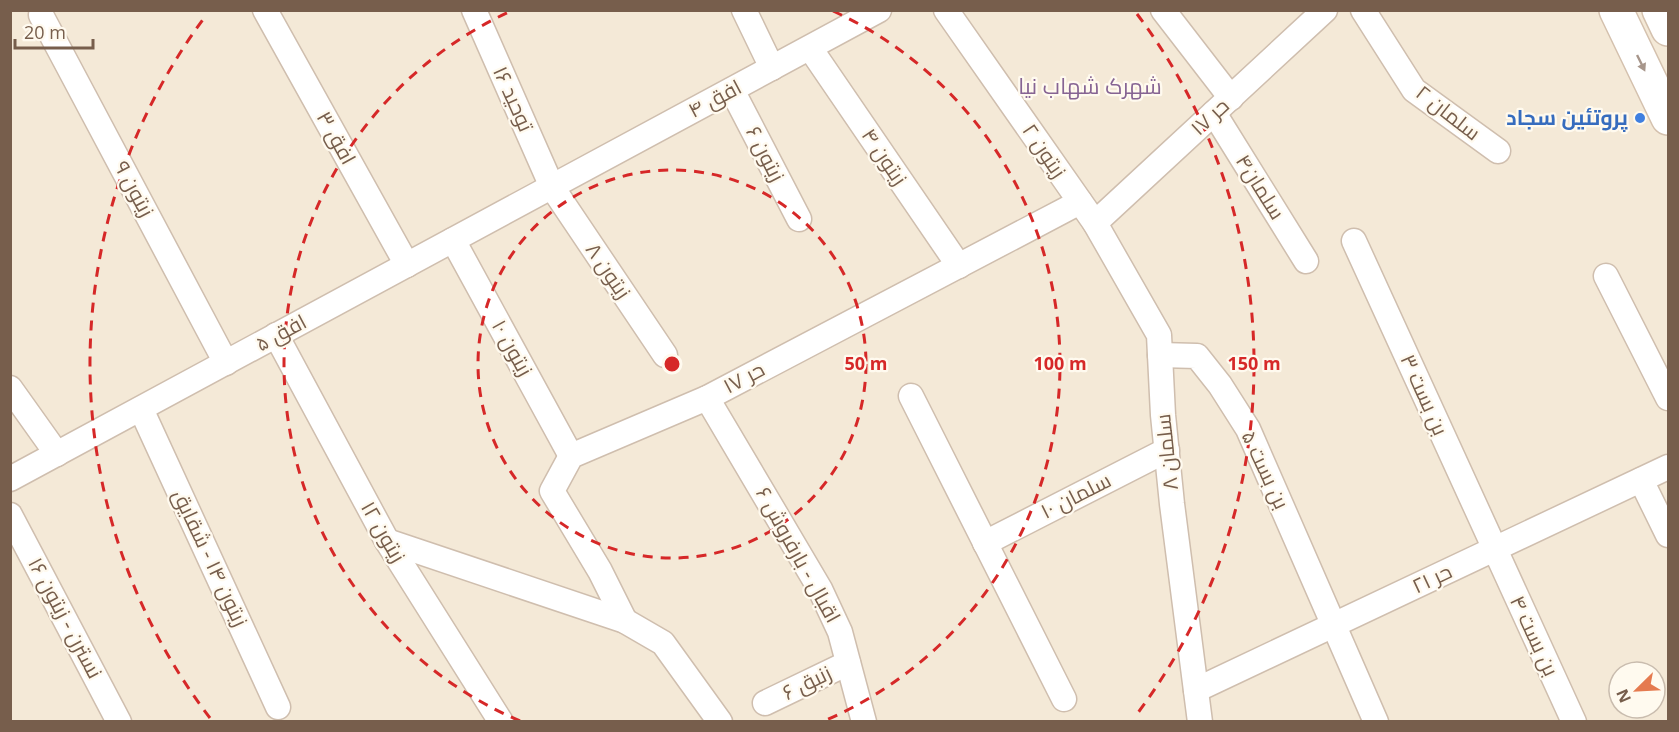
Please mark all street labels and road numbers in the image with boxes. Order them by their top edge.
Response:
street label: توحید ۱۶ [487,61,541,136]
street label: افق ۴ [683,72,746,124]
street label: سلمان ۲ [1411,78,1487,146]
street label: حر ۱۷ [1184,91,1235,141]
street label: افق ۳ [311,106,363,169]
street label: زیتون ۲ [1016,118,1073,183]
street label: زیتون ۶ [740,121,792,186]
street label: زیتون ۴ [856,123,914,190]
street label: سلمان۴ [1230,148,1292,224]
street label: زیتون ۹ [108,156,161,222]
street label: زیتون ۸ [580,237,638,304]
street label: افق ۵ [250,307,311,357]
street label: زیتون ۱۰ [486,314,540,381]
street label: بن بست ۳ [1395,350,1455,440]
street label: حر ۱۷ [718,355,769,400]
street label: سلمان ۸ [1148,412,1184,492]
street label: بن بست ۵ [1236,426,1296,513]
street label: سلمان ۱۰ [1036,466,1115,525]
street label: اقبال - بارفروش ۶ [750,482,848,627]
street label: زیتون ۱۴ - شقایق [167,484,255,631]
street label: زیتون ۱۲ [355,496,413,567]
street label: نسترن - زیتون ۱۶ [22,552,110,683]
street label: حر ۲۱ [1407,557,1456,599]
street label: بن بست ۴ [1504,591,1566,680]
street label: زنبق ۶ [777,658,836,706]

